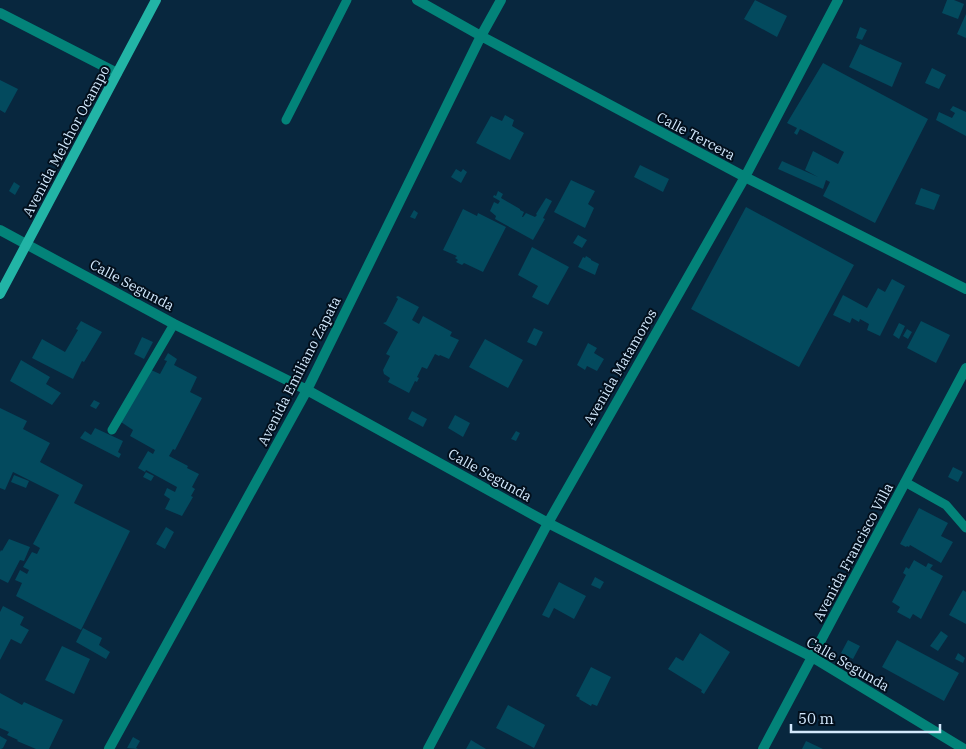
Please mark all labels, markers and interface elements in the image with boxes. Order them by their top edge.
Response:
street label: Avenida Melchor Ocampo [18,62,114,220]
street label: Calle Tercera [654,108,739,164]
street label: Calle Segunda [87,255,178,315]
street label: Avenida Emiliano Zapata [253,293,345,449]
street label: Avenida Matamoros [579,305,661,428]
street label: Calle Segunda [445,445,535,506]
street label: Avenida Francisco Villa [809,479,897,624]
street label: Calle Segunda [803,633,893,695]
scale bar [791,702,940,734]
text: 50 m [798,709,834,728]

